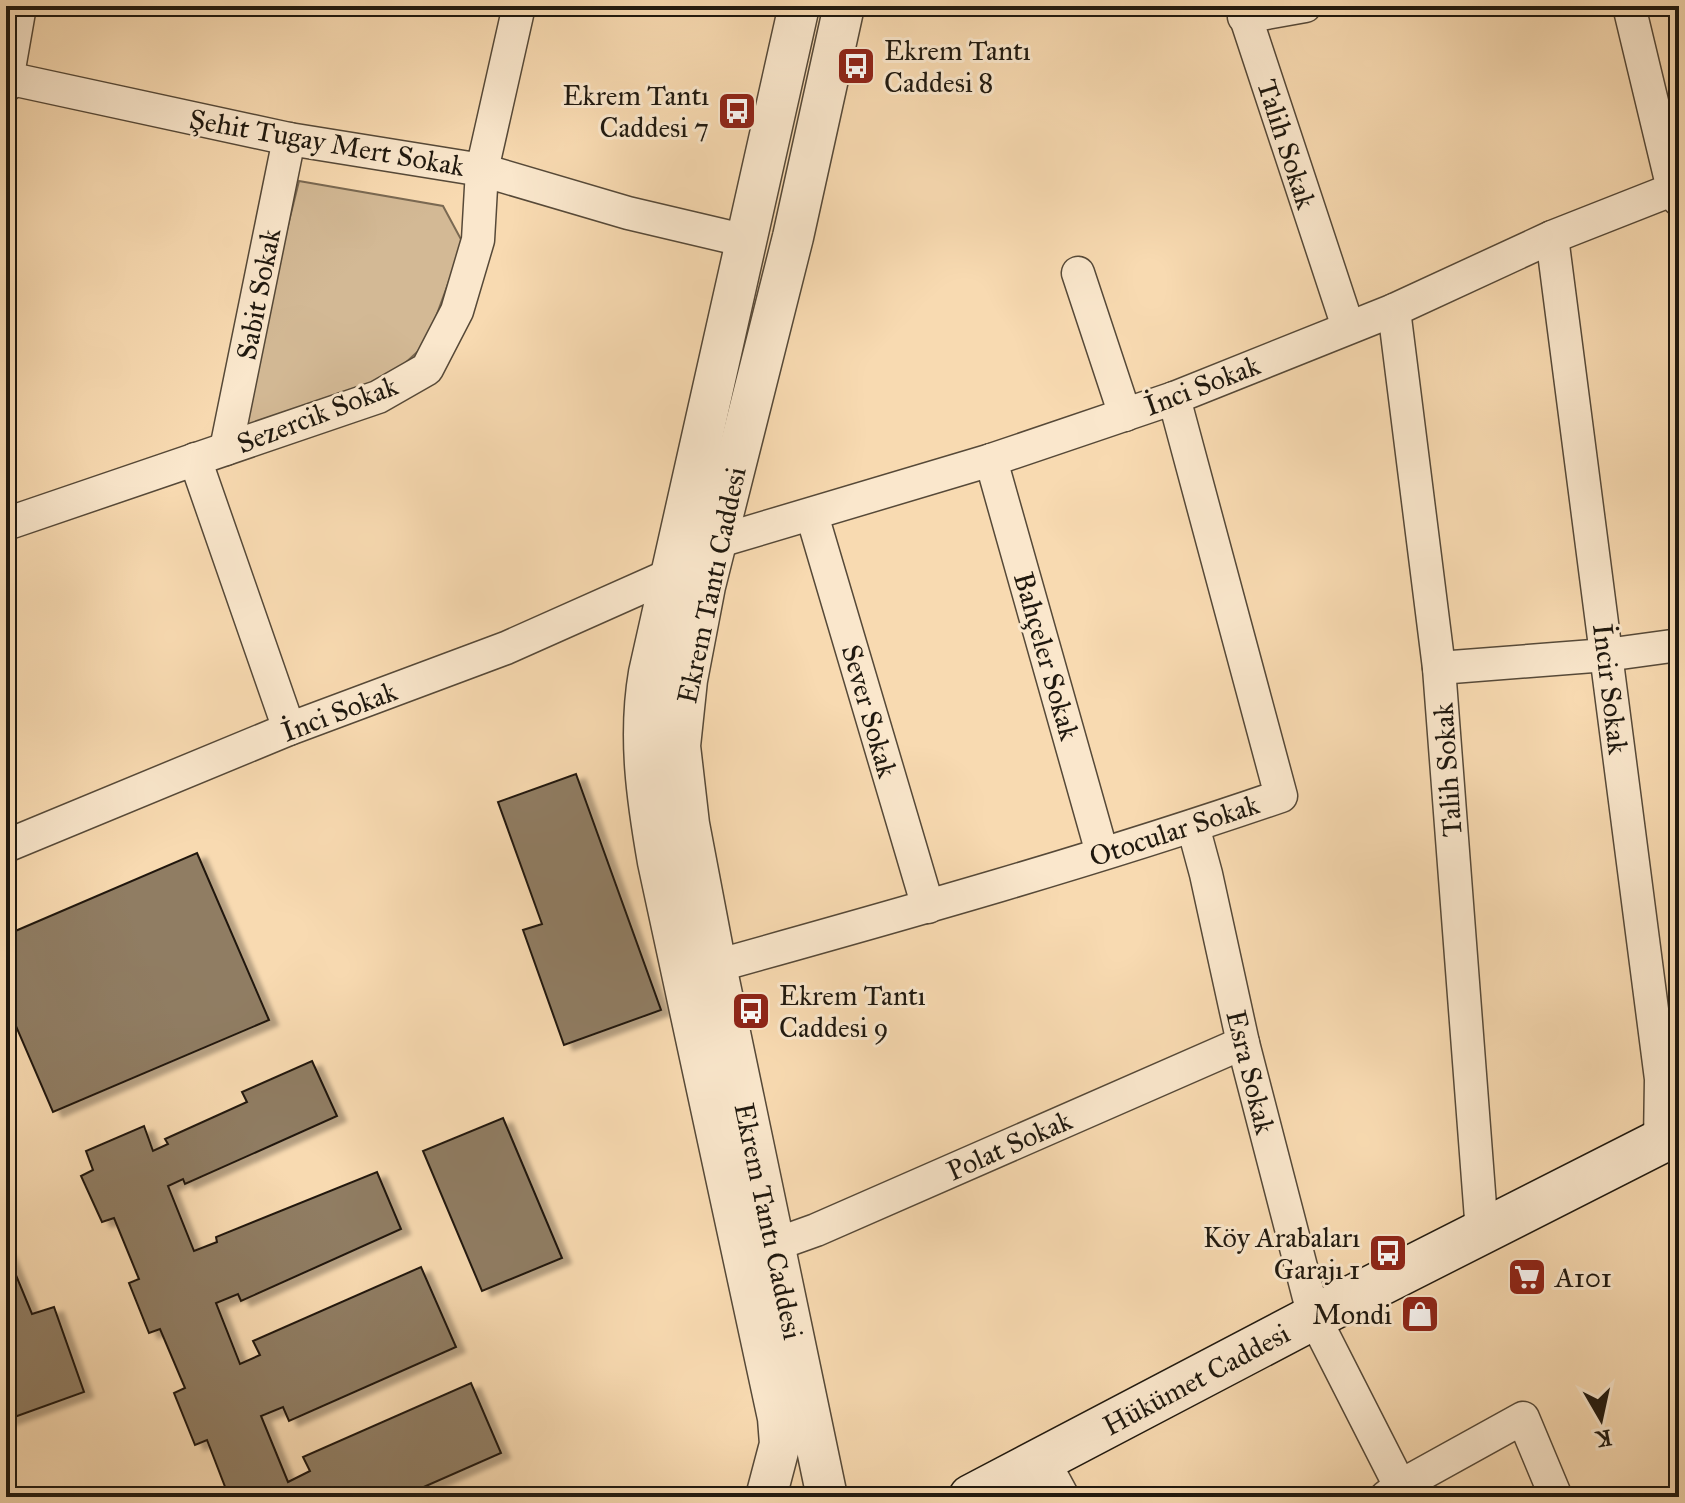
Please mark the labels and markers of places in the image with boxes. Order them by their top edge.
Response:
place label: Ekrem Tantı Caddesi 8 [884,33,1031,100]
bus stop icon: Ekrem Tantı Caddesi 8 [835,45,877,87]
place label: Ekrem Tantı Caddesi 7 [562,78,709,145]
bus stop icon: Ekrem Tantı Caddesi 7 [716,90,758,132]
place label: Ekrem Tantı Caddesi 9 [779,978,926,1045]
bus stop icon: Ekrem Tantı Caddesi 9 [730,990,772,1032]
place label: Köy Arabaları Garajı 1 [1203,1220,1360,1287]
bus stop icon: Köy Arabaları Garajı 1 [1367,1232,1409,1274]
supermarket icon: A101 [1506,1256,1548,1298]
place label: A101 [1554,1260,1612,1295]
shop icon: Mondi [1399,1293,1441,1335]
place label: Mondi [1312,1297,1392,1332]

